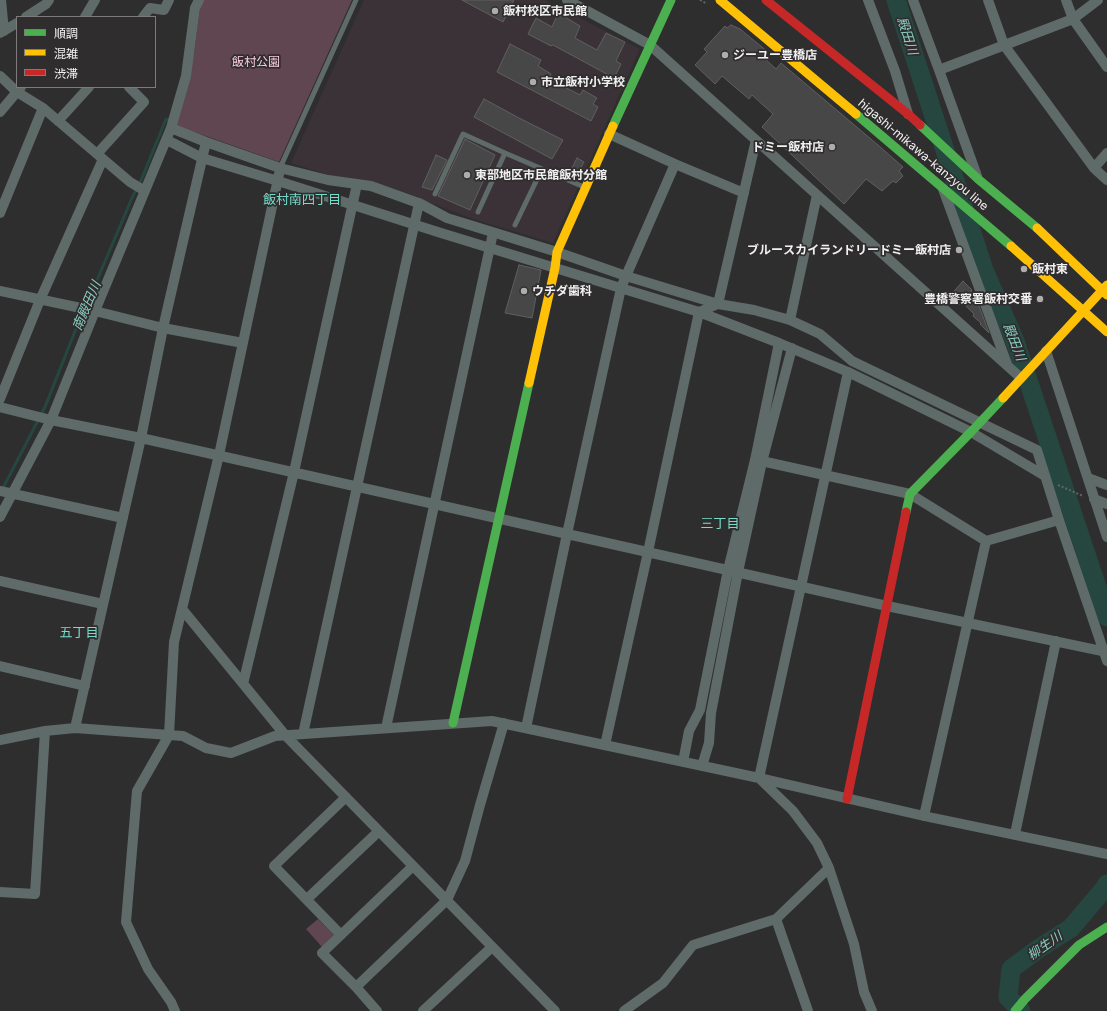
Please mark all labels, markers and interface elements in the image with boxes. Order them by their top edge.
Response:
place label: 飯村校区市民館 [503,4,587,18]
marker: 飯村校区市民館 [490,6,500,16]
water label: 殿田川 [894,15,920,57]
legend [16,16,156,88]
text: 順調 [54,26,78,41]
text: 混雑 [54,46,78,61]
place label: ジーユー豊橋店 [733,48,817,62]
marker: ジーユー豊橋店 [720,50,730,60]
park label: 飯村公園 [232,55,280,69]
text: 渋滞 [54,66,78,81]
place label: 市立飯村小学校 [541,75,625,89]
marker: 市立飯村小学校 [528,77,538,87]
street label: higashi-mikawa-kanzyou line [855,96,991,214]
place label: ドミー飯村店 [752,140,824,154]
marker: ドミー飯村店 [827,142,837,152]
place label: 東部地区市民館飯村分館 [475,168,607,182]
marker: 東部地区市民館飯村分館 [462,170,472,180]
district label: 飯村南四丁目 [263,192,341,208]
place label: ブルースカイランドリードミー飯村店 [747,243,951,257]
marker: ブルースカイランドリードミー飯村店 [954,245,964,255]
place label: 飯村東 [1032,262,1068,276]
marker: 飯村東 [1019,264,1029,274]
water label: 南殿田川 [70,279,104,333]
place label: ウチダ歯科 [532,284,592,298]
marker: ウチダ歯科 [519,286,529,296]
place label: 豊橋警察署飯村交番 [924,292,1032,306]
marker: 豊橋警察署飯村交番 [1035,294,1045,304]
water label: 殿田川 [1000,321,1028,363]
district label: 三丁目 [701,516,739,532]
district label: 五丁目 [60,625,98,641]
water label: 柳生川 [1025,928,1065,964]

